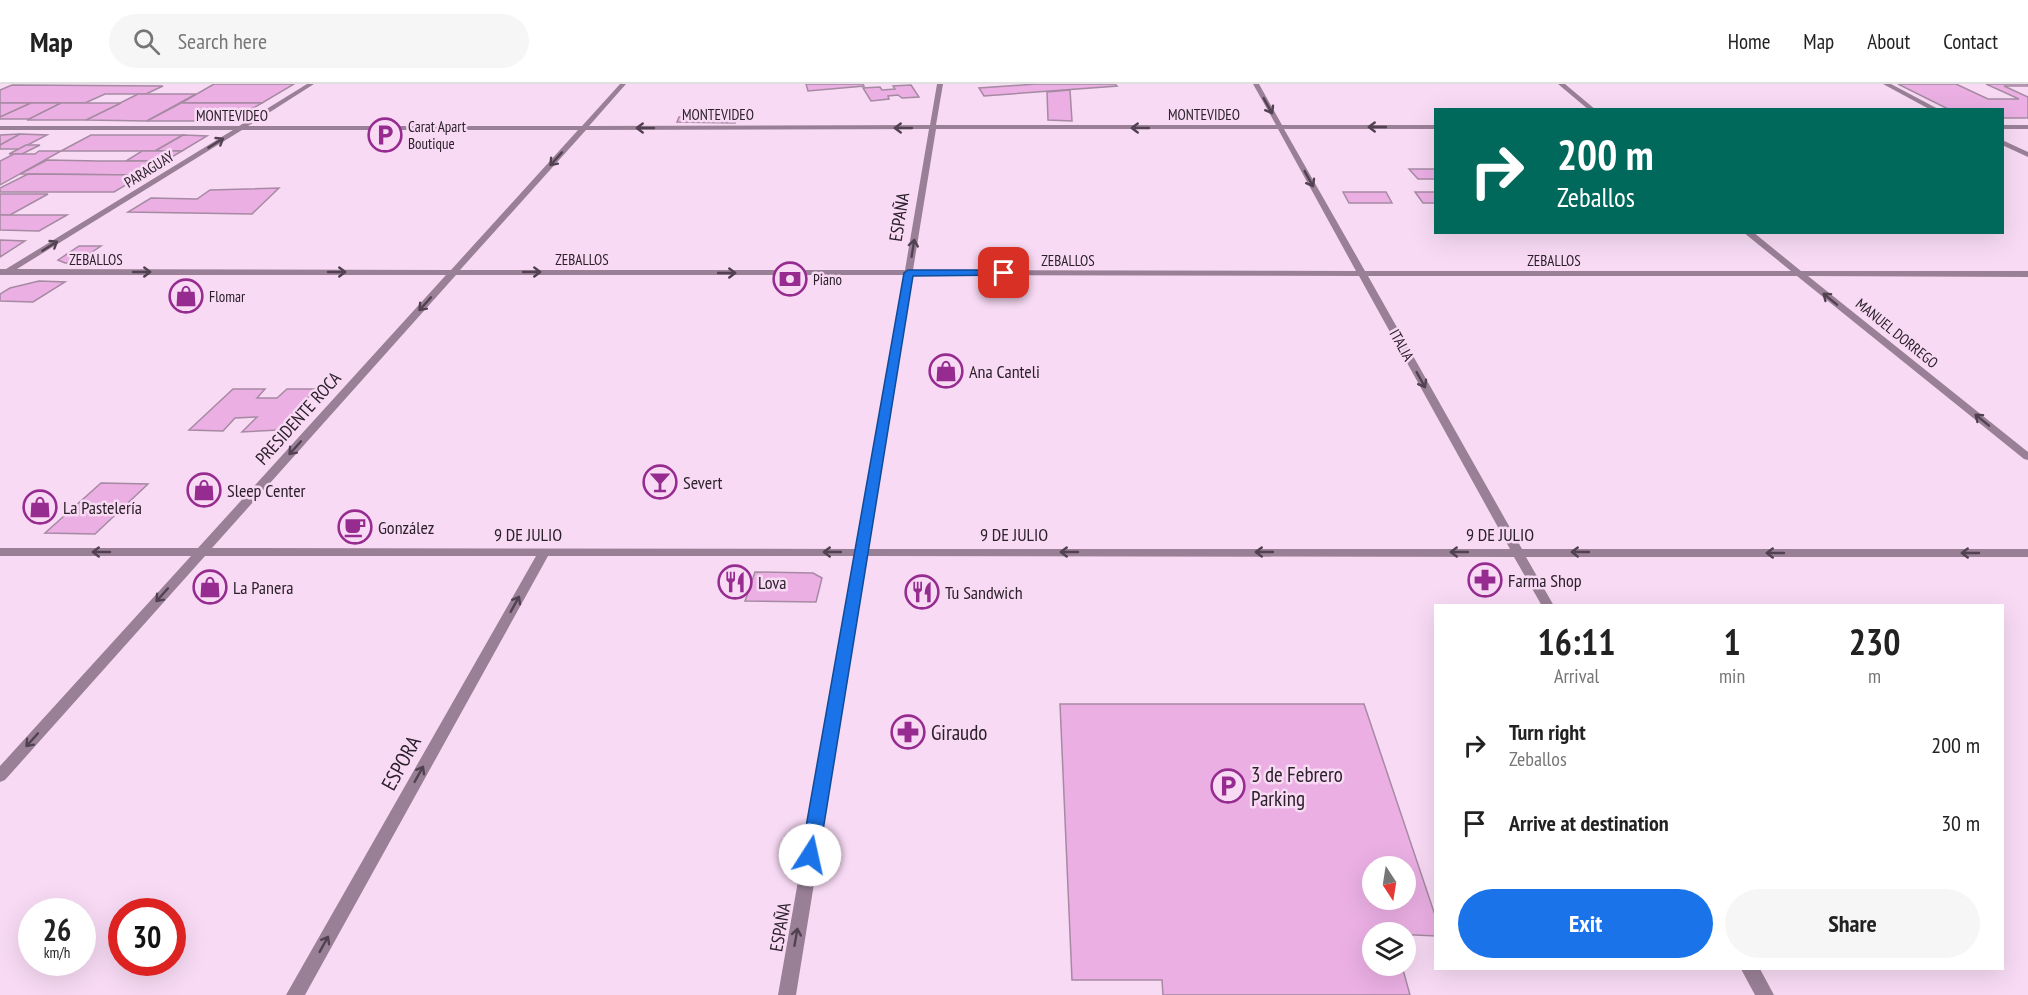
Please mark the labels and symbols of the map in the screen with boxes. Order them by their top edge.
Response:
one-way arrow [1262,97,1274,114]
street label: MONTEVIDEO [682,105,754,124]
street label: MONTEVIDEO [1168,105,1240,124]
street label: MONTEVIDEO [196,106,268,125]
parking icon: Carat Apart Boutique [367,117,403,153]
place label: Carat Apart Boutique [408,117,466,153]
one-way arrow [1368,121,1388,133]
one-way arrow [636,122,656,134]
one-way arrow [894,122,914,134]
one-way arrow [1131,122,1151,134]
one-way arrow [207,137,224,149]
street label: PARAGUAY [121,146,177,192]
one-way arrow [549,151,563,166]
one-way arrow [1304,169,1315,187]
street label: ESPAÑA [884,190,914,243]
one-way arrow [41,239,58,251]
one-way arrow [907,239,918,258]
pin [978,247,1029,298]
street label: ZEBALLOS [69,250,123,269]
street label: ZEBALLOS [555,250,609,269]
street label: ZEBALLOS [1041,251,1095,270]
street label: ZEBALLOS [1527,251,1581,270]
bank icon: Piano [772,261,808,297]
one-way arrow [132,266,152,278]
one-way arrow [327,266,347,278]
one-way arrow [522,267,542,278]
one-way arrow [717,267,737,279]
place label: Piano [813,270,842,289]
shop icon: Flomar [168,278,204,314]
place label: Flomar [209,287,246,306]
one-way arrow [1822,292,1838,305]
street label: MANUEL DORREGO [1852,294,1942,372]
one-way arrow [418,296,432,311]
street label: ITALIA [1386,326,1419,365]
shop icon: Ana Canteli [928,353,964,389]
place label: Ana Canteli [969,360,1040,383]
street label: PRESIDENTE ROCA [250,366,346,469]
one-way arrow [1416,370,1427,388]
one-way arrow [1974,414,1990,427]
one-way arrow [288,441,302,456]
bar icon: Severt [642,464,678,500]
place label: Severt [683,471,723,494]
shop icon: Sleep Center [186,472,222,508]
place label: Sleep Center [227,479,306,502]
shop icon: La Pastelería [22,489,58,525]
place label: La Pastelería [63,496,142,519]
cafe icon: González [337,509,373,545]
place label: González [378,516,434,539]
street label: 9 DE JULIO [494,523,562,546]
street label: 9 DE JULIO [980,523,1048,546]
street label: 9 DE JULIO [1466,523,1534,546]
one-way arrow [92,546,112,558]
one-way arrow [823,546,843,558]
one-way arrow [1060,546,1080,558]
one-way arrow [1255,546,1275,558]
one-way arrow [1450,546,1470,558]
one-way arrow [1570,546,1590,558]
one-way arrow [1765,547,1785,559]
one-way arrow [1960,547,1980,559]
pharmacy icon: Farma Shop [1467,562,1503,598]
restaurant icon: Lova [717,564,753,600]
shop icon: La Panera [192,569,228,605]
place label: Farma Shop [1508,569,1582,592]
place label: Lova [758,571,786,594]
restaurant icon: Tu Sandwich [904,574,940,610]
place label: La Panera [233,576,294,599]
place label: Tu Sandwich [945,581,1023,604]
one-way arrow [155,587,169,602]
one-way arrow [509,596,521,613]
pharmacy icon: Giraudo [890,714,926,750]
place label: Giraudo [931,719,987,746]
street label: ESPORA [375,731,427,795]
one-way arrow [25,732,39,747]
place label: 3 de Febrero Parking [1251,761,1343,812]
one-way arrow [413,766,425,783]
parking icon: 3 de Febrero Parking [1210,768,1246,804]
position arrow [778,823,842,887]
north arrow [1362,856,1416,910]
speed limit sign: 30 [108,898,186,976]
street label: ESPAÑA [764,900,796,953]
one-way arrow [791,928,802,948]
one-way arrow [318,936,330,953]

